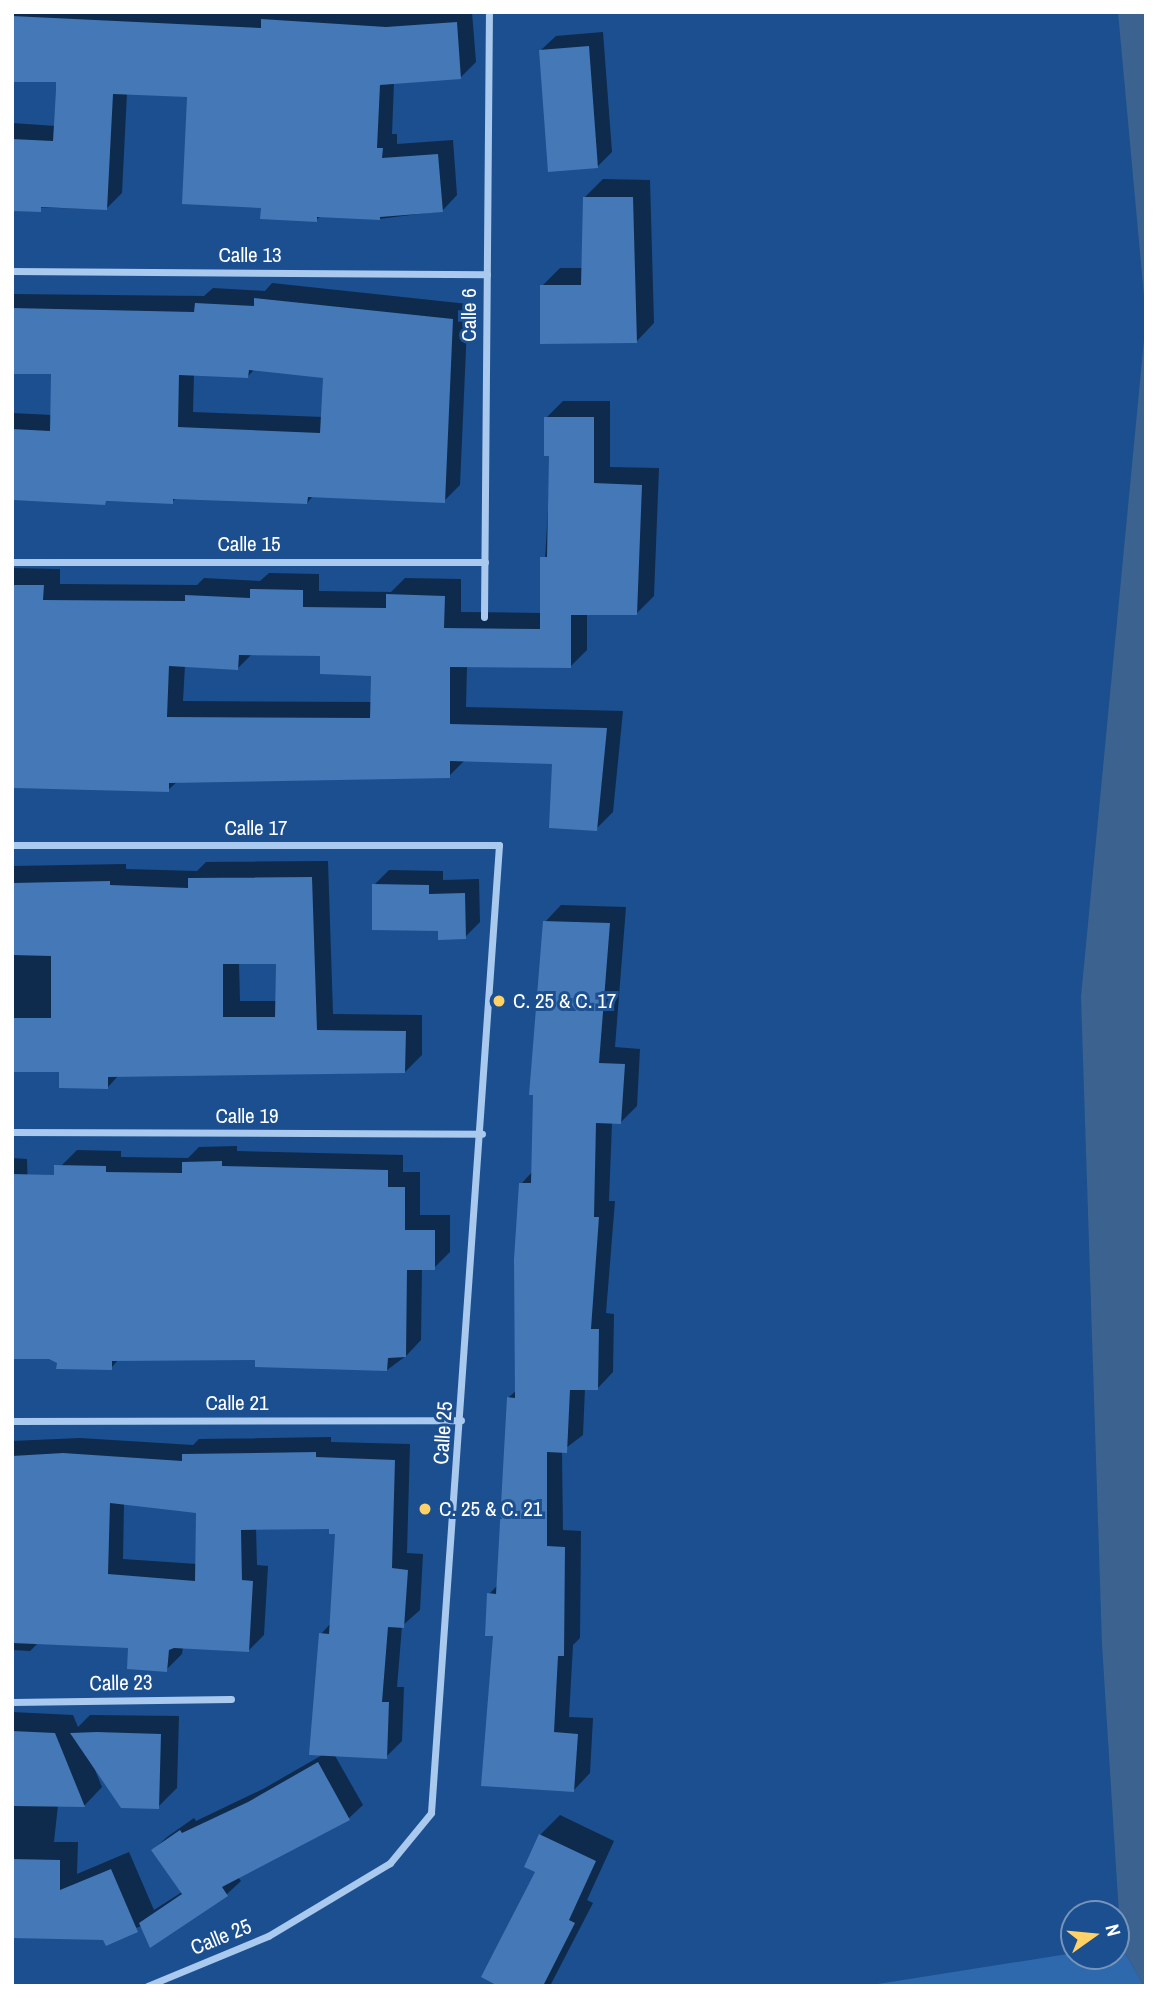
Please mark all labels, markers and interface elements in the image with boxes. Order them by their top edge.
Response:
street label: Calle 13 [218,242,282,268]
street label: Calle 6 [456,288,482,342]
street label: Calle 15 [217,531,281,557]
street label: Calle 17 [224,815,288,841]
place label: C. 25 & C. 17 [513,988,616,1014]
marker: C. 25 & C. 17 [491,993,507,1009]
street label: Calle 19 [215,1103,279,1129]
street label: Calle 21 [205,1390,269,1416]
street label: Calle 25 [428,1401,458,1465]
place label: C. 25 & C. 21 [439,1496,542,1522]
marker: C. 25 & C. 21 [417,1501,433,1517]
street label: Calle 23 [89,1670,153,1696]
north arrow [1060,1900,1130,1970]
street label: Calle 25 [187,1913,255,1961]
text: N [1099,1921,1127,1939]

